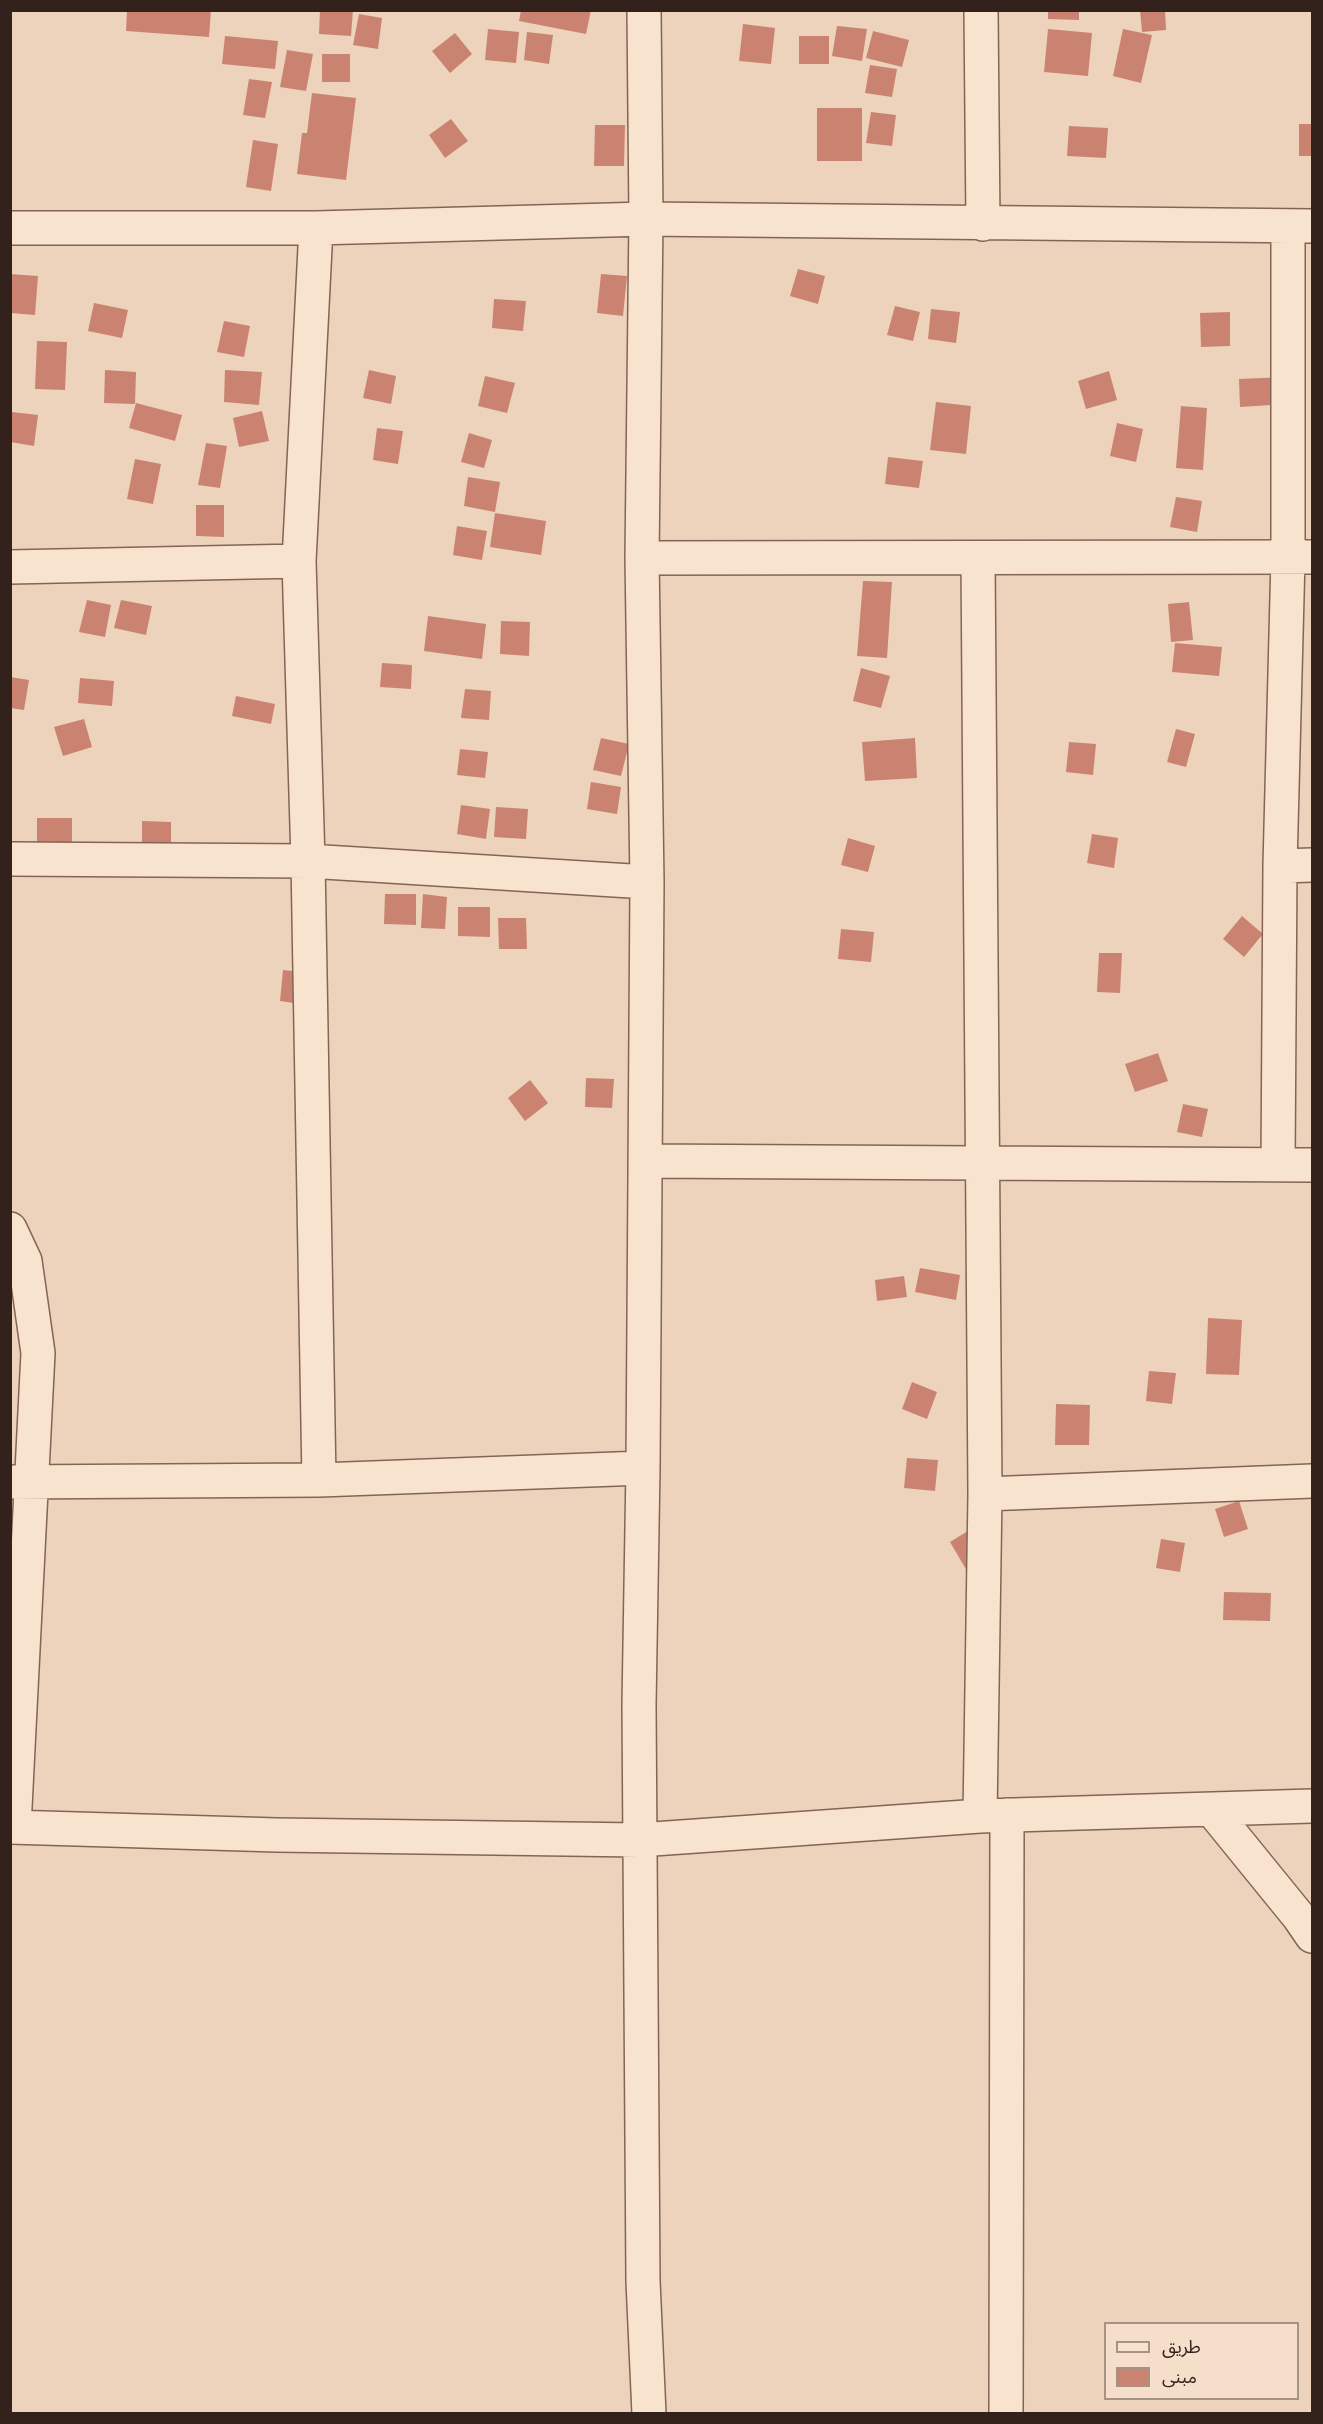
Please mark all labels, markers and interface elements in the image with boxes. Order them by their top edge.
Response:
legend [1104,2322,1299,2400]
text: طريق [1162,2334,1201,2361]
text: مبنى [1162,2364,1197,2391]

